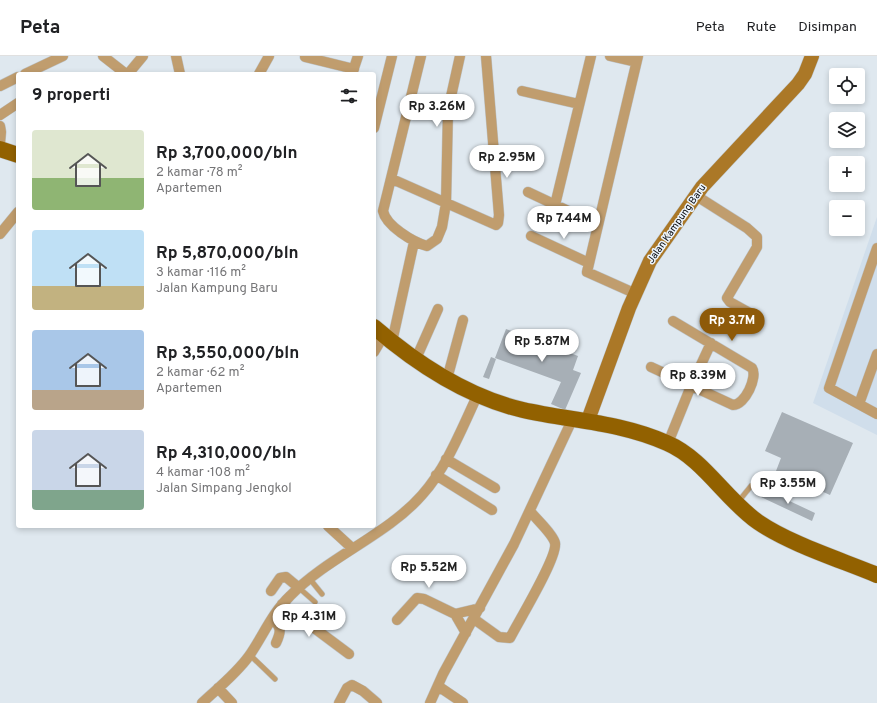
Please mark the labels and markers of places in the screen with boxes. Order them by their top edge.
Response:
pin: Rp 3.26M [396,94,478,128]
pin: Rp 2.95M [466,145,548,179]
pin: Rp 7.44M [523,206,605,240]
pin: Rp 3.7M [695,308,769,342]
pin: Rp 5.87M [501,329,583,363]
pin: Rp 8.39M [657,363,739,397]
pin: Rp 3.55M [747,471,829,505]
pin: Rp 5.52M [388,555,470,589]
pin: Rp 4.31M [268,604,350,638]

